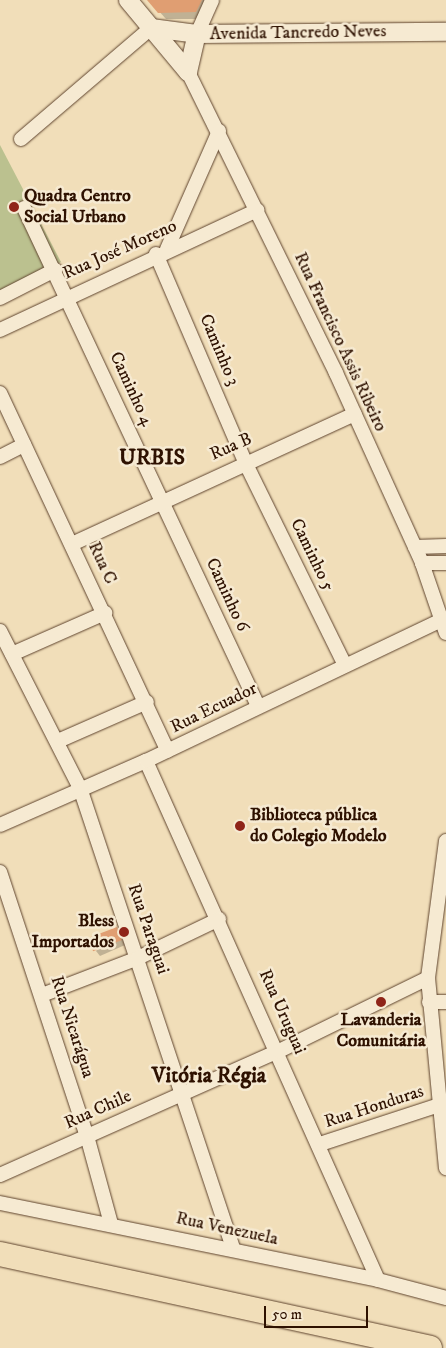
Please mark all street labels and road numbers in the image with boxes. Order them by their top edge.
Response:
street label: Avenida Tancredo Neves [209,21,387,45]
street label: Rua José Moreno [60,215,180,285]
street label: Rua Francisco Assis Ribeiro [289,249,391,435]
street label: Caminho 3 [194,311,244,389]
street label: Caminho 4 [104,348,158,430]
street label: Rua B [207,428,255,466]
street label: Caminho 5 [285,515,339,595]
street label: Rua C [83,538,121,588]
street label: Caminho 6 [201,555,253,635]
street label: Rua Ecuador [167,678,261,738]
street label: Rua Paraguai [122,881,174,977]
street label: Rua Uruguai [254,966,310,1058]
street label: Rua Nicarágua [45,973,99,1081]
street label: Rua Honduras [322,1081,426,1133]
street label: Rua Chile [61,1086,135,1134]
street label: Rua Venezuela [174,1208,280,1250]

